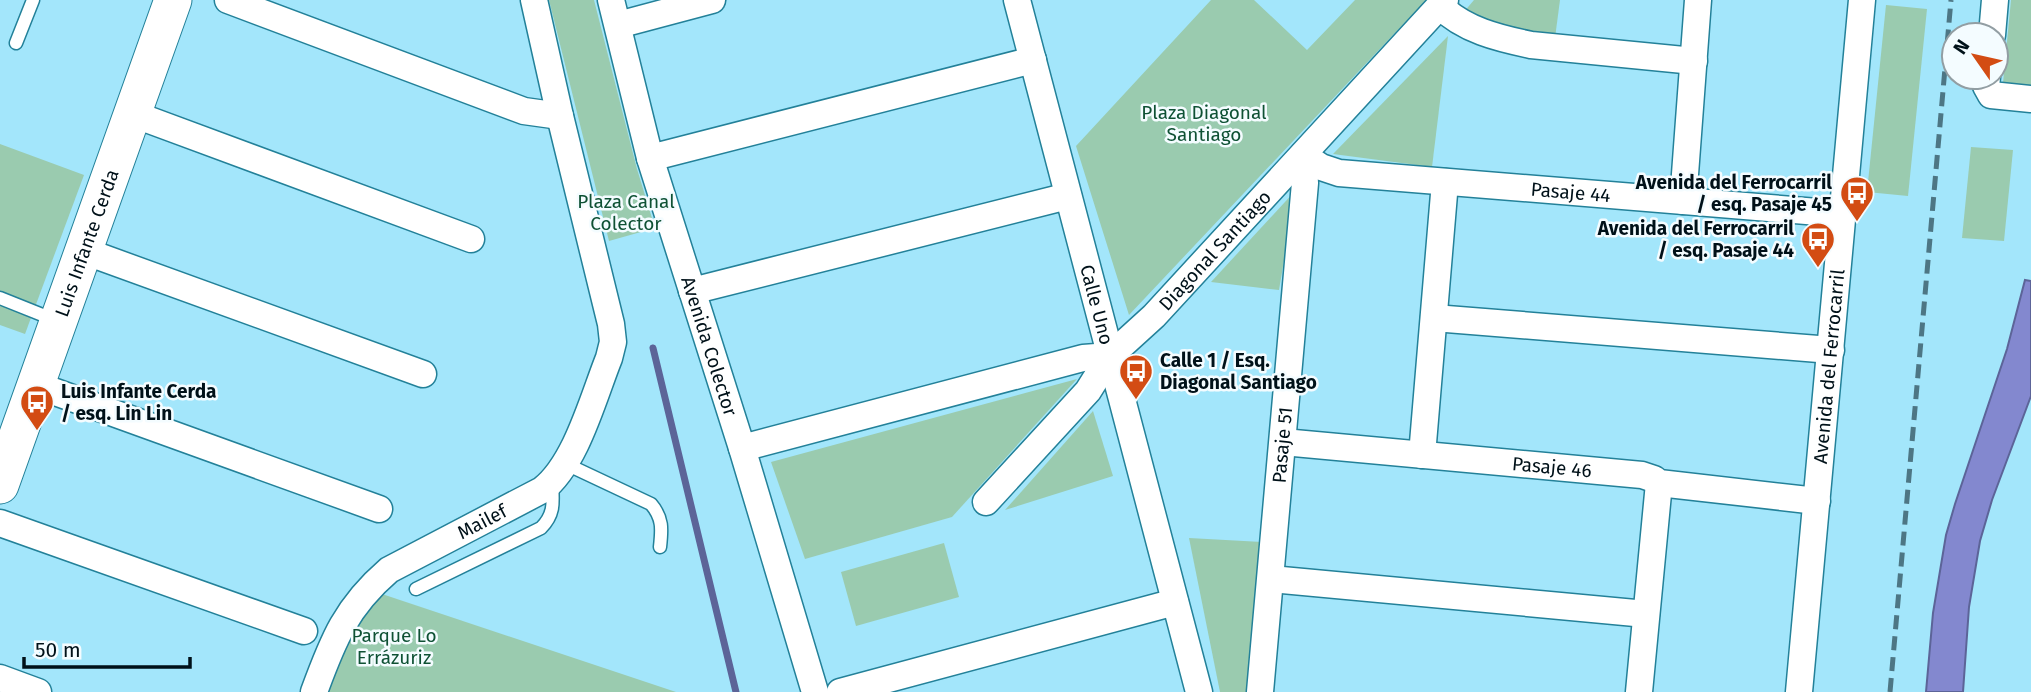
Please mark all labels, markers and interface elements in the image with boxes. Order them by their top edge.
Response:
north arrow [1940,21,2010,91]
text: N [1948,35,1974,58]
park label: Plaza Diagonal Santiago [1141,101,1267,146]
street label: Luis Infante Cerda [50,166,124,320]
place label: Avenida del Ferrocarril / esq. Pasaje 45 [1635,171,1832,216]
bus stop icon: Avenida del Ferrocarril / esq. Pasaje 45 [1838,174,1876,223]
street label: Pasaje 44 [1530,178,1611,207]
street label: Diagonal Santiago [1154,186,1276,315]
park label: Plaza Canal Colector [577,190,675,235]
place label: Avenida del Ferrocarril / esq. Pasaje 44 [1597,217,1794,262]
bus stop icon: Avenida del Ferrocarril / esq. Pasaje 44 [1799,220,1837,269]
street label: Calle Uno [1075,262,1118,347]
street label: Avenida del Ferrocarril [1809,268,1849,465]
street label: Avenida Colector [676,274,742,419]
place label: Calle 1 / Esq. Diagonal Santiago [1160,349,1317,394]
bus stop icon: Calle 1 / Esq. Diagonal Santiago [1117,352,1155,401]
place label: Luis Infante Cerda / esq. Lin Lin [61,380,216,425]
bus stop icon: Luis Infante Cerda / esq. Lin Lin [18,383,56,432]
street label: Pasaje 51 [1268,406,1297,484]
street label: Pasaje 46 [1511,452,1593,482]
street label: Mailef [453,499,512,544]
park label: Parque Lo Errázuriz [352,624,437,669]
scale bar [24,626,191,670]
text: 50 m [35,637,81,663]

